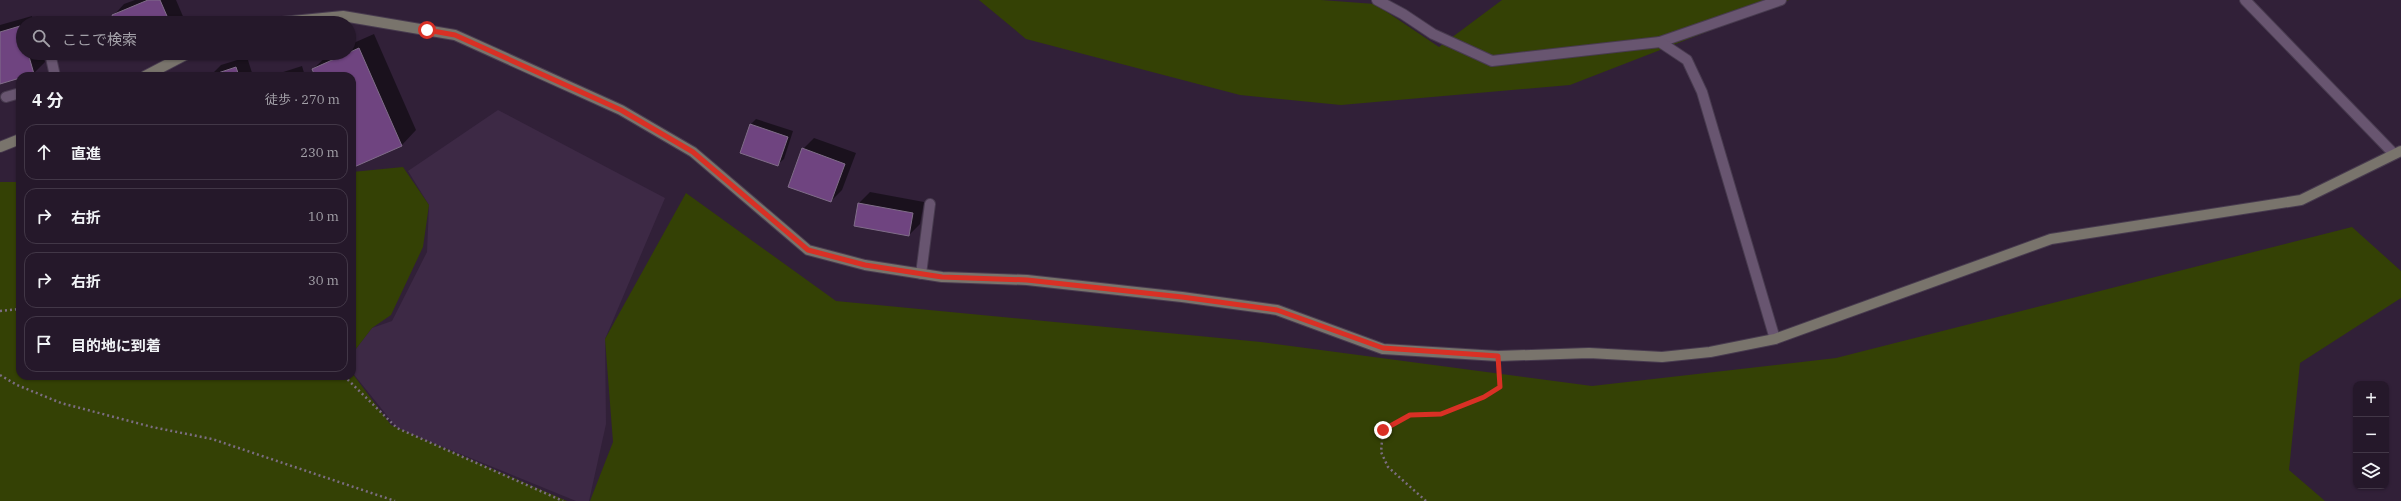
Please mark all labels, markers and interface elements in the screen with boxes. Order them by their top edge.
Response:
search box [16,16,356,60]
route start [418,21,436,39]
icon: search [30,27,52,49]
text: ここで検索 [62,30,137,49]
text: 4 分 [32,89,63,111]
text: 徒歩 · 270 m [265,91,340,108]
icon: ahead [33,141,55,163]
text: 直進 [71,144,101,163]
text: 230 m [300,144,339,161]
icon: right [33,205,55,227]
text: 右折 [71,208,101,227]
text: 10 m [308,208,339,225]
icon: right [33,269,55,291]
text: 右折 [71,272,101,291]
text: 30 m [308,272,339,289]
icon: arrive [33,333,55,355]
text: 目的地に到着 [71,336,161,355]
map controls [2353,381,2389,489]
button: + [2353,381,2389,417]
button: − [2353,417,2389,453]
route end [1374,421,1392,439]
button: layers [2353,453,2389,489]

